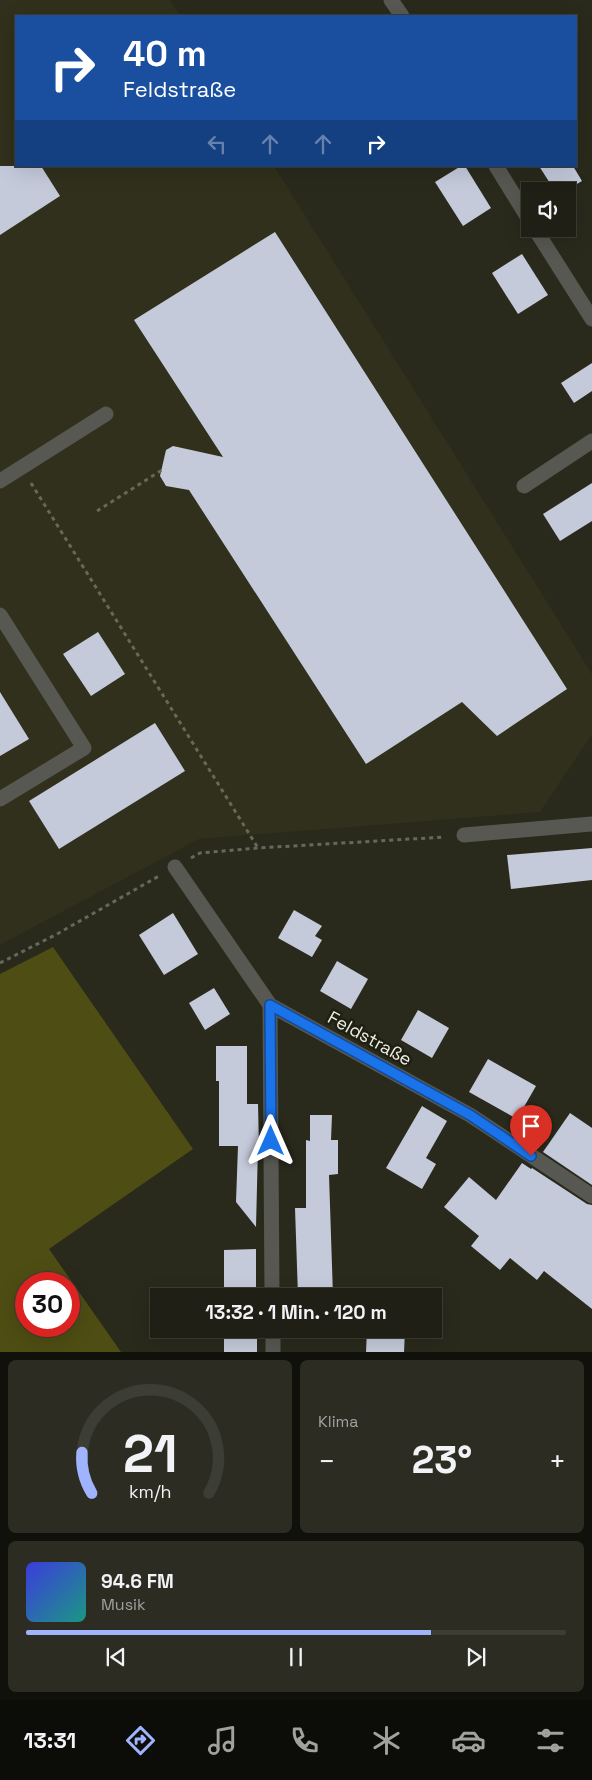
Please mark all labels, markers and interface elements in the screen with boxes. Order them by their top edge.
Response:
text: 40 m [123,32,207,76]
icon: right [40,35,105,100]
text: Feldstraße [123,75,236,103]
icon: left [203,130,231,158]
icon: ahead [256,130,284,158]
icon: ahead [309,130,337,158]
icon: right [362,130,390,158]
map controls [521,182,576,237]
button: sound [521,182,576,237]
street label: Feldstraße [324,1005,416,1071]
pin [510,1105,552,1156]
icon: arrive [517,1112,545,1140]
position arrow [244,1114,296,1166]
speed limit sign: 30 [15,1272,80,1337]
text: 13:32 · 1 Min. · 120 m [205,1300,387,1325]
text: Klima [318,1411,359,1432]
text: 21 [123,1421,177,1487]
text: 23° [412,1436,472,1484]
text: − [318,1443,335,1479]
text: + [549,1443,566,1479]
text: km/h [129,1480,171,1503]
text: 94.6 FM [101,1569,174,1594]
text: Musik [101,1594,146,1615]
icon: previous [102,1643,130,1671]
icon: pause [282,1643,310,1671]
icon: next [462,1643,490,1671]
icon: directions [123,1723,158,1758]
icon: music [205,1723,240,1758]
icon: phone [287,1723,322,1758]
icon: climate [369,1723,404,1758]
icon: car [451,1723,486,1758]
icon: filters [533,1723,568,1758]
text: 13:31 [24,1726,76,1754]

